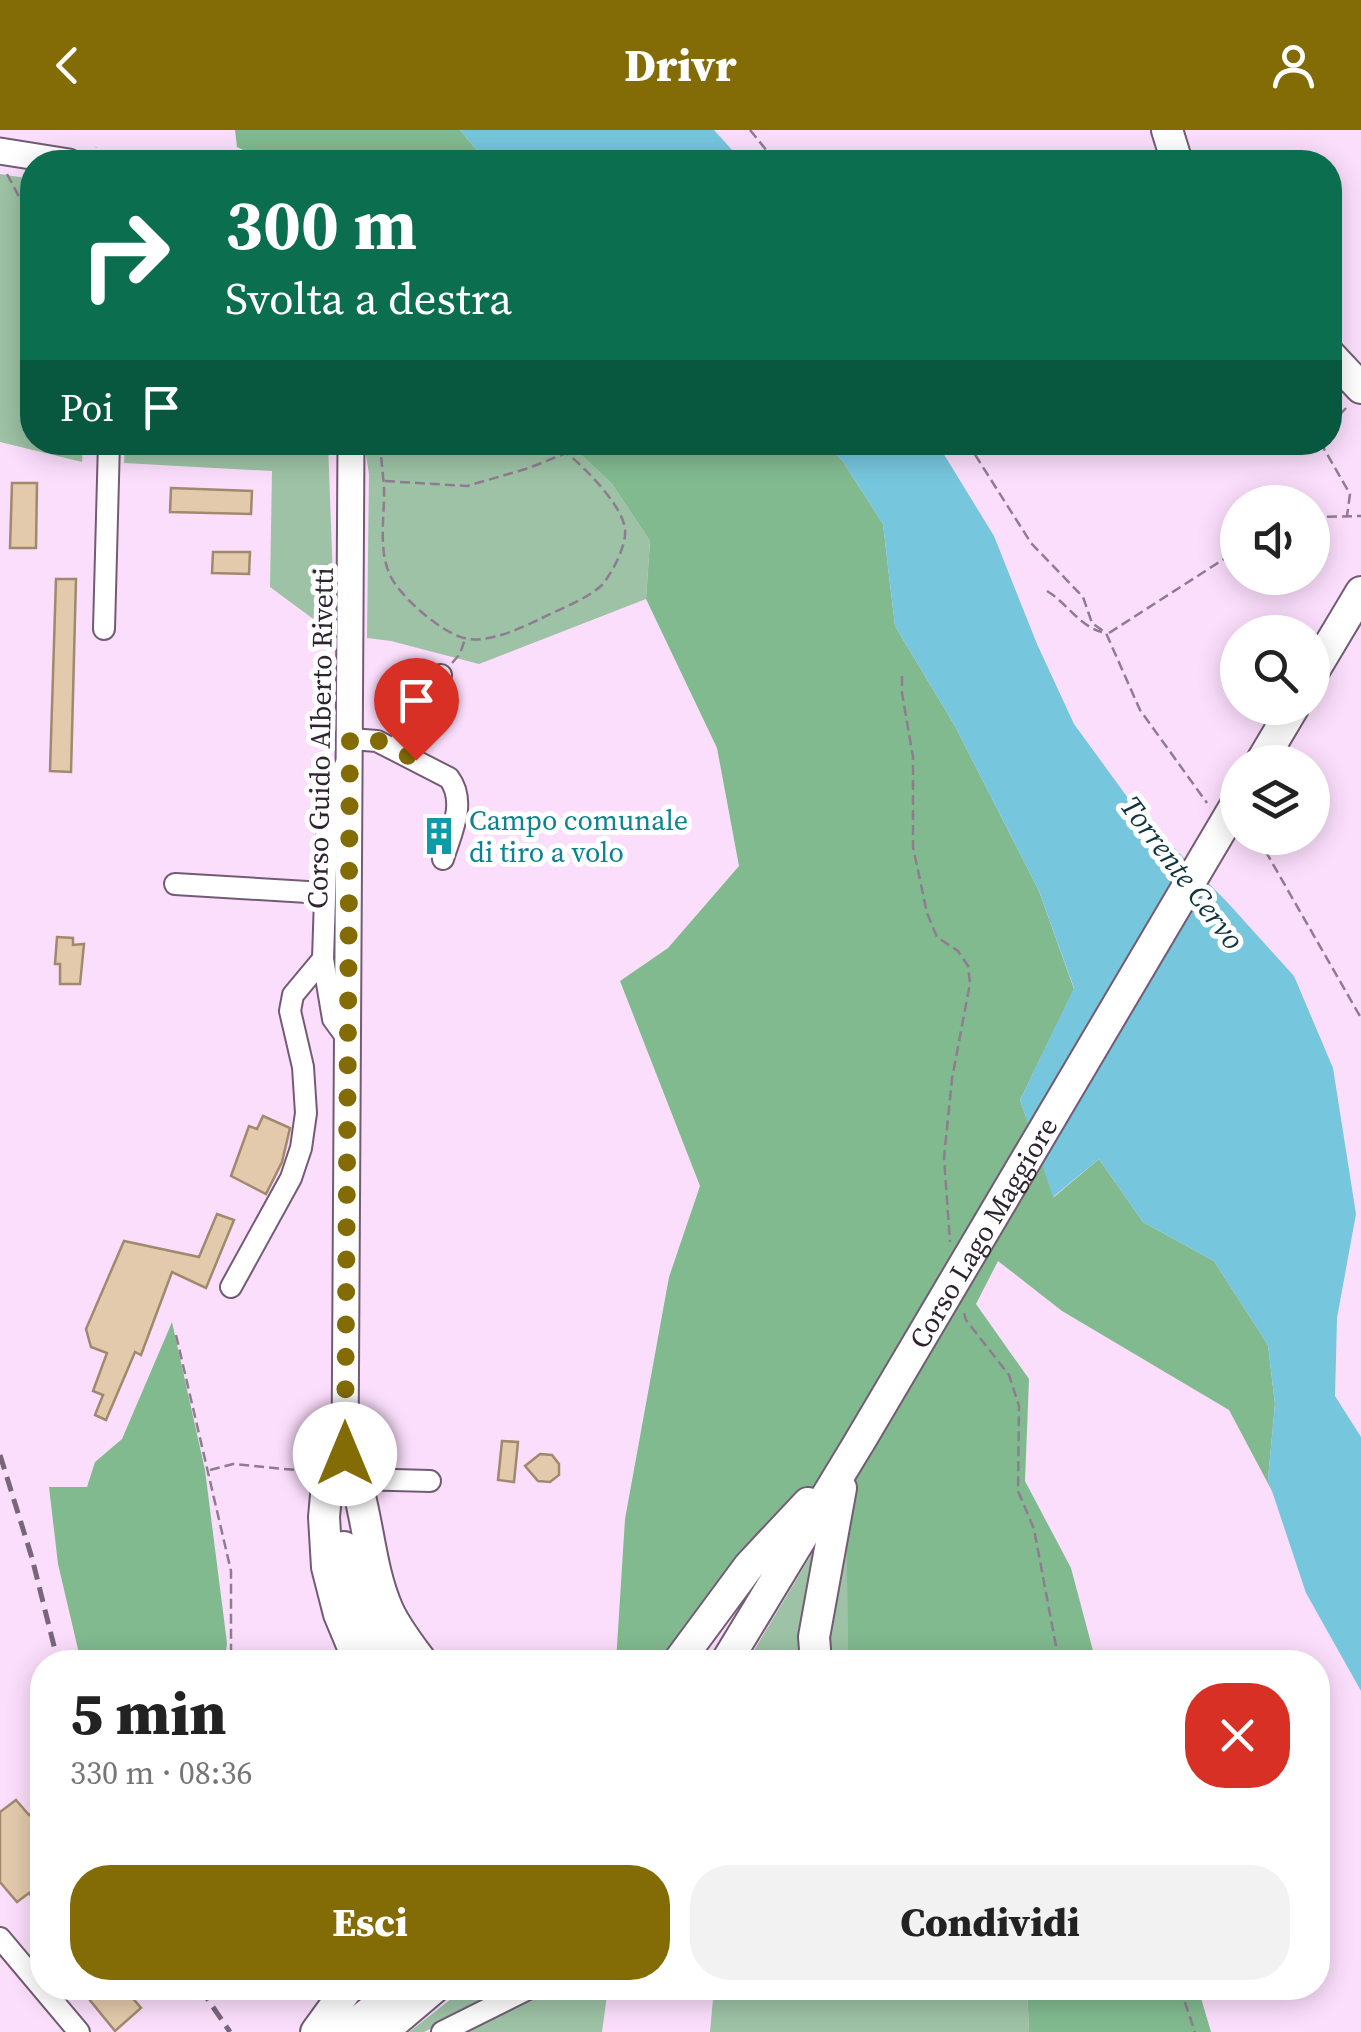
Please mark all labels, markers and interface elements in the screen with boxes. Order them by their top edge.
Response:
text: Drivr [624,34,737,96]
icon: back [40,38,95,93]
icon: person [1266,38,1321,93]
text: 300 m [225,176,417,272]
icon: right [60,190,190,320]
text: Svolta a destra [225,267,512,329]
icon: arrive [134,380,189,435]
text: Poi [60,382,114,434]
map controls [1220,485,1330,855]
button: sound [1220,485,1330,595]
street label: Corso Guido Alberto Rivetti [298,567,342,909]
button: search [1220,615,1330,725]
pin [374,658,459,761]
icon: arrive [389,673,444,728]
button: layers [1220,745,1330,855]
water label: Torrente Cervo [1111,787,1254,958]
place label: Campo comunale di tiro a volo [469,801,688,871]
building icon: Campo comunale di tiro a volo [418,815,460,857]
street label: Corso Lago Maggiore [900,1110,1066,1355]
position arrow [293,1402,397,1506]
text: 5 min [70,1672,226,1754]
button: close [1185,1683,1290,1788]
text: 330 m · 08:36 [70,1751,252,1795]
button: Esci [70,1865,670,1980]
button: Condividi [690,1865,1290,1980]

